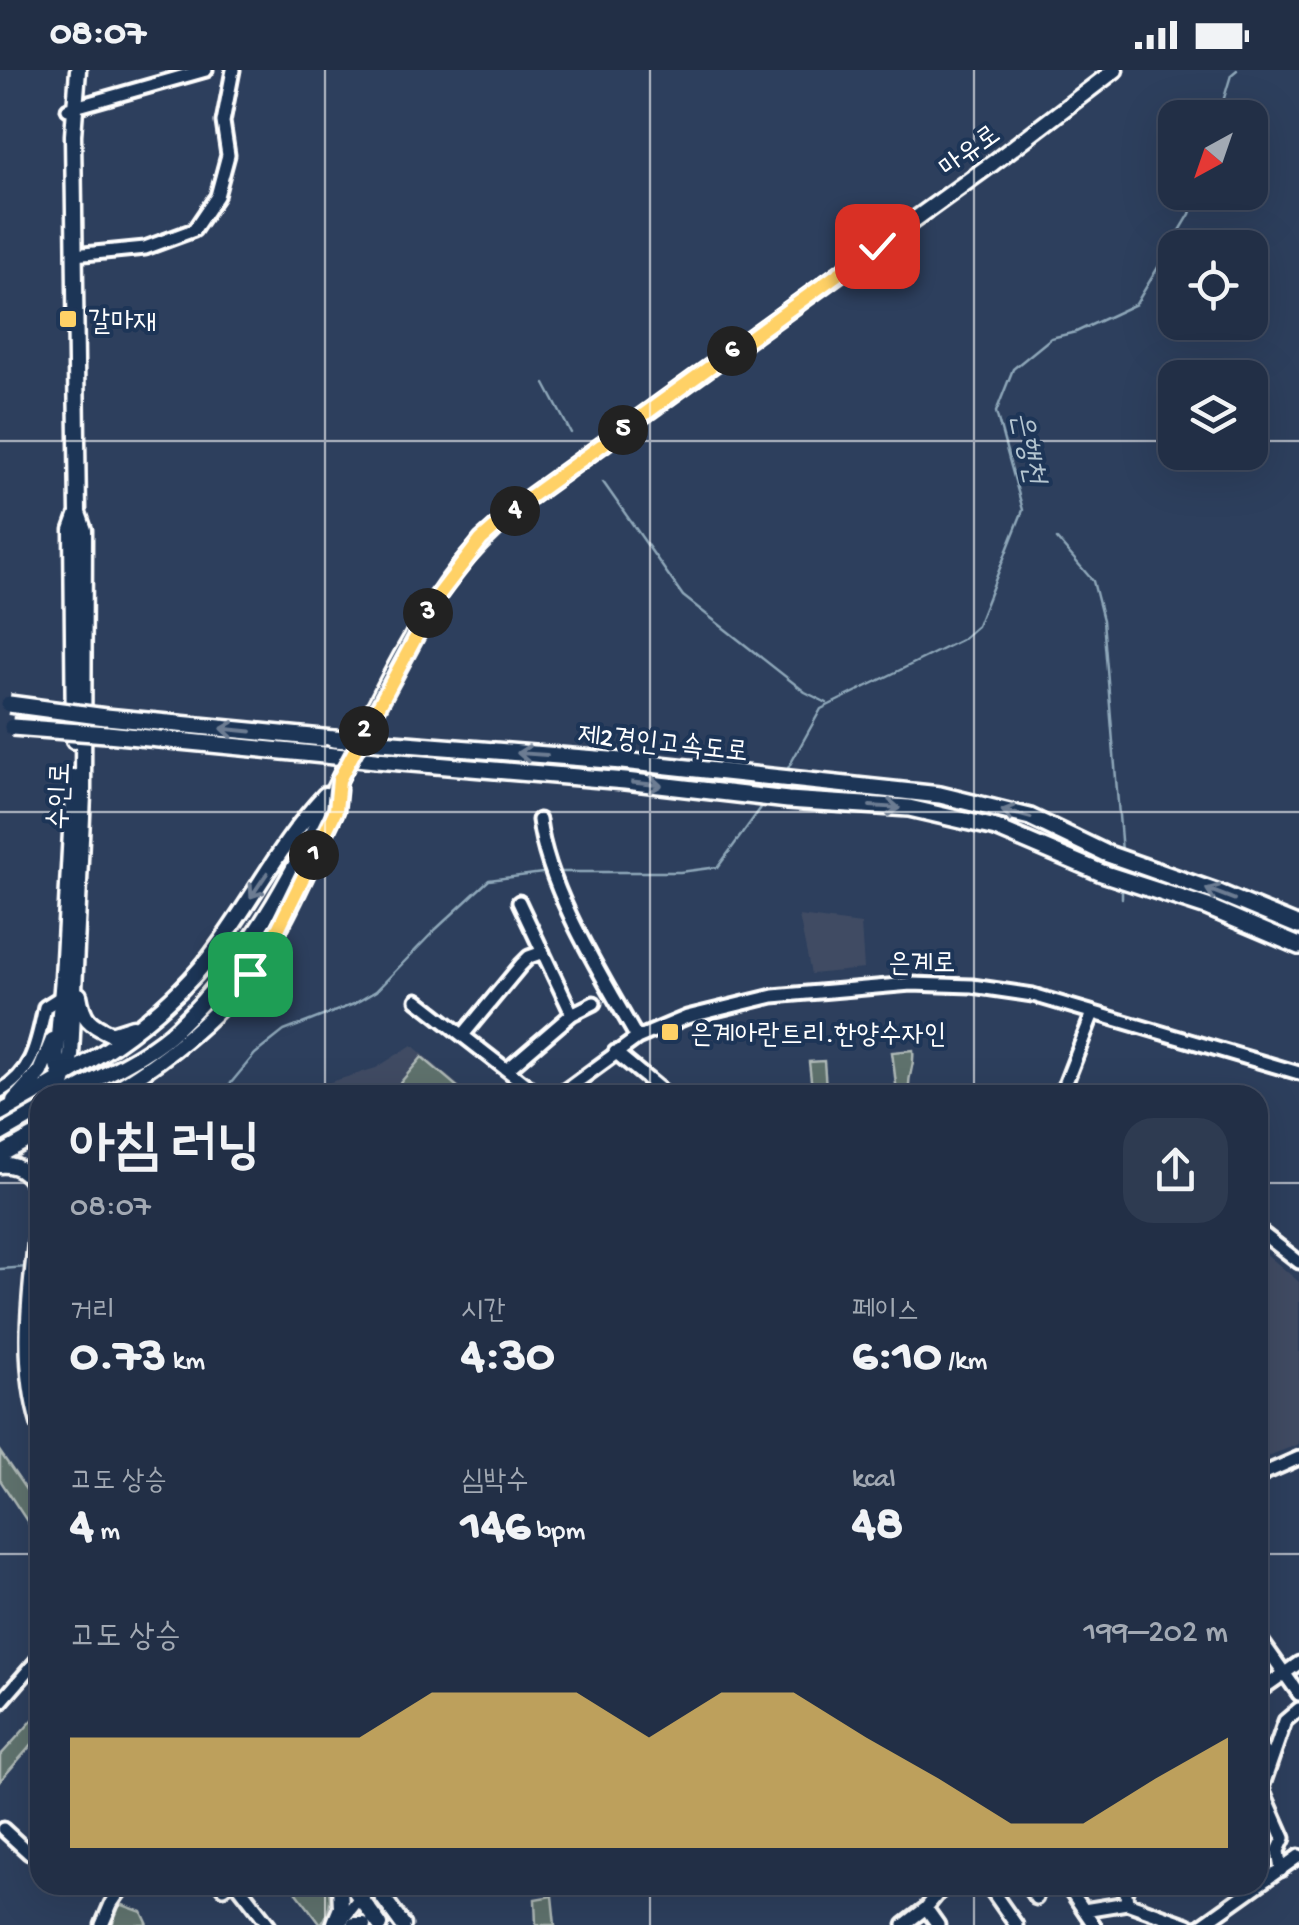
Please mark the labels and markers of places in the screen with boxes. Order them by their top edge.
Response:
pin [835,204,920,289]
place label: 갈마재 [88,307,156,340]
marker: 갈마재 [57,308,79,330]
pin: 6 [707,326,757,376]
pin: 5 [598,405,648,455]
pin: 4 [490,486,540,536]
pin: 3 [403,588,453,638]
pin: 2 [339,706,389,756]
pin: 1 [289,830,339,880]
pin [208,932,293,1017]
place label: 은계아란트리.한양수자인 [690,1020,947,1053]
marker: 은계아란트리.한양수자인 [659,1021,681,1043]

